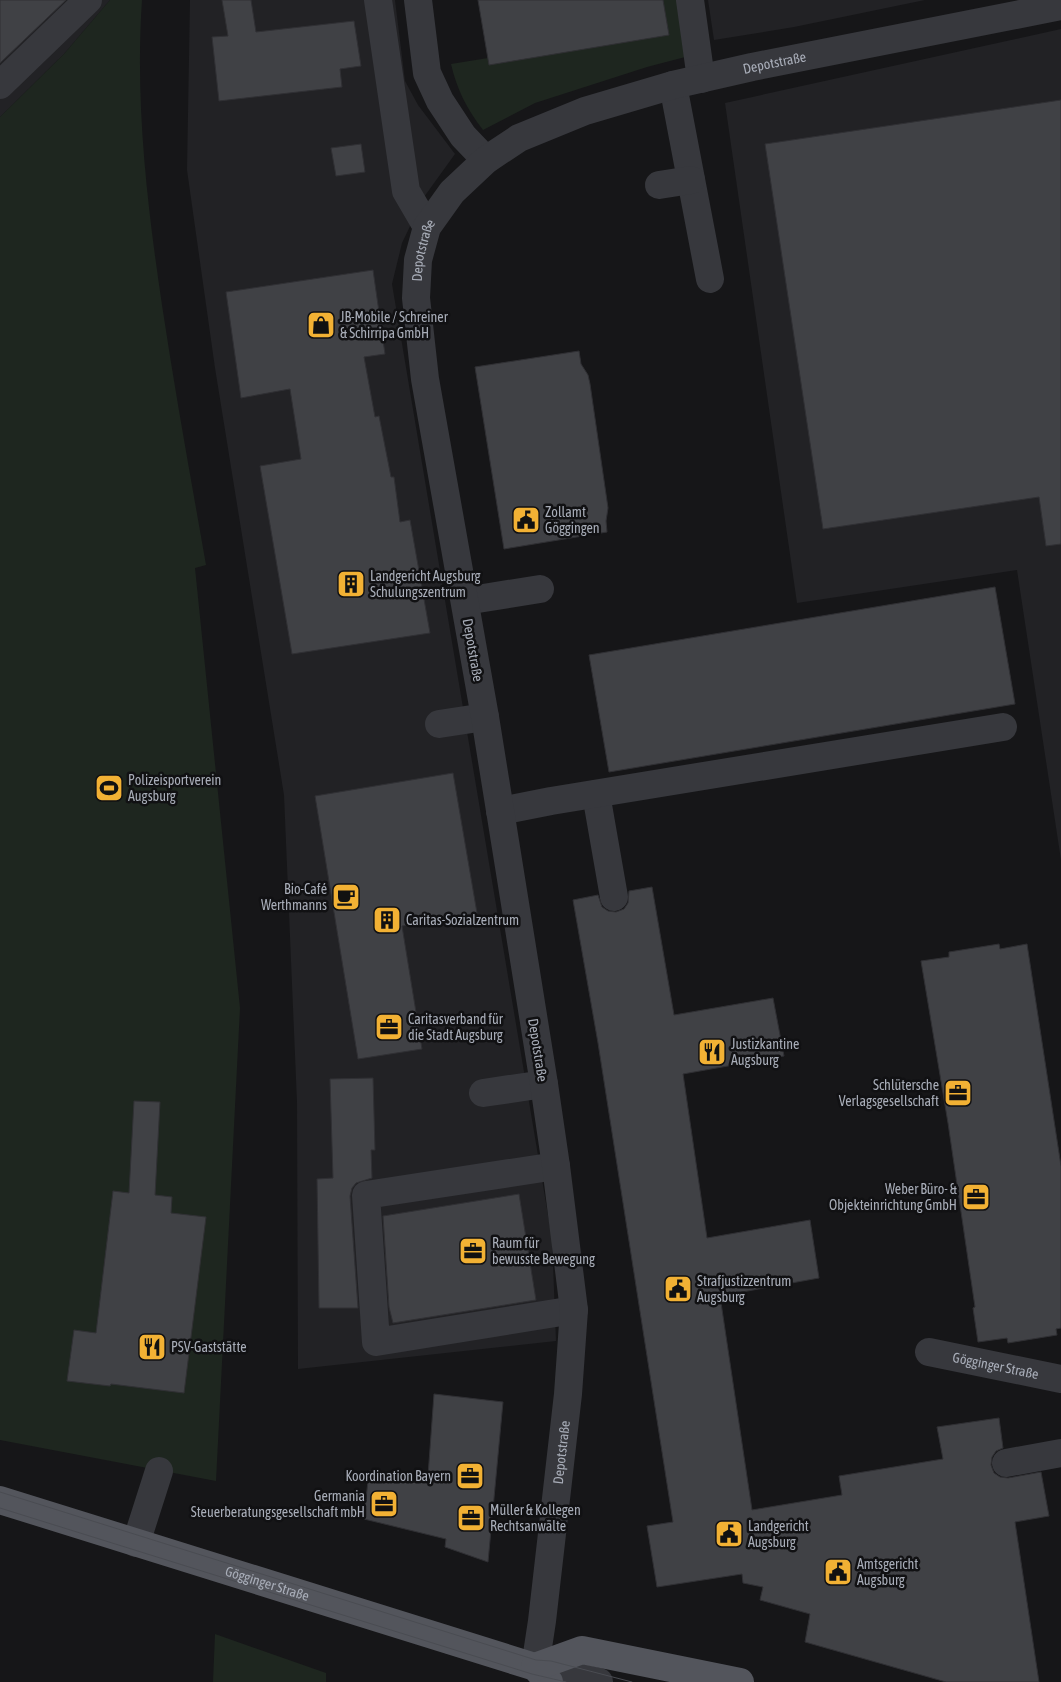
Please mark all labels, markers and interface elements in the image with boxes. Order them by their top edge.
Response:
street label: Depotstraße [741,49,807,77]
street label: Depotstraße [409,216,438,282]
place label: JB-Mobile / Schreiner & Schirripa GmbH [340,309,449,341]
shop icon: JB-Mobile / Schreiner & Schirripa GmbH [306,310,336,340]
place label: Zollamt Göggingen [545,504,600,536]
public building icon: Zollamt Göggingen [511,505,541,535]
place label: Landgericht Augsburg Schulungszentrum [370,568,480,600]
building icon: Landgericht Augsburg Schulungszentrum [336,569,366,599]
street label: Depotstraße [460,617,486,683]
place label: Polizeisportverein Augsburg [128,772,221,804]
sports icon: Polizeisportverein Augsburg [94,773,124,803]
place label: Bio-Café Werthmanns [261,881,327,913]
cafe icon: Bio-Café Werthmanns [331,882,361,912]
building icon: Caritas-Sozialzentrum [372,905,402,935]
place label: Caritas-Sozialzentrum [406,912,519,928]
place label: Caritasverband für die Stadt Augsburg [408,1011,504,1043]
office icon: Caritasverband für die Stadt Augsburg [374,1012,404,1042]
street label: Depotstraße [525,1017,551,1083]
place label: Justizkantine Augsburg [731,1036,799,1068]
restaurant icon: Justizkantine Augsburg [697,1037,727,1067]
place label: Schlütersche Verlagsgesellschaft [839,1077,939,1109]
office icon: Schlütersche Verlagsgesellschaft [943,1078,973,1108]
place label: Weber Büro- & Objekteinrichtung GmbH [829,1181,958,1213]
office icon: Weber Büro- & Objekteinrichtung GmbH [961,1182,991,1212]
place label: Raum für bewusste Bewegung [492,1235,595,1267]
office icon: Raum für bewusste Bewegung [458,1236,488,1266]
place label: Strafjustizzentrum Augsburg [697,1273,791,1305]
public building icon: Strafjustizzentrum Augsburg [663,1274,693,1304]
restaurant icon: PSV-Gaststätte [137,1332,167,1362]
place label: PSV-Gaststätte [171,1339,247,1355]
street label: Gögginger Straße [951,1349,1040,1382]
street label: Depotstraße [550,1420,573,1485]
office icon: Koordination Bayern [455,1461,485,1491]
place label: Koordination Bayern [345,1468,451,1484]
place label: Germania Steuerberatungsgesellschaft mbH [191,1488,365,1520]
office icon: Germania Steuerberatungsgesellschaft mbH [369,1489,399,1519]
place label: Müller & Kollegen Rechtsanwälte [490,1502,581,1534]
office icon: Müller & Kollegen Rechtsanwälte [456,1503,486,1533]
place label: Landgericht Augsburg [748,1518,809,1550]
public building icon: Landgericht Augsburg [714,1519,744,1549]
place label: Amtsgericht Augsburg [857,1556,918,1588]
public building icon: Amtsgericht Augsburg [823,1557,853,1587]
street label: Gögginger Straße [223,1563,311,1604]

